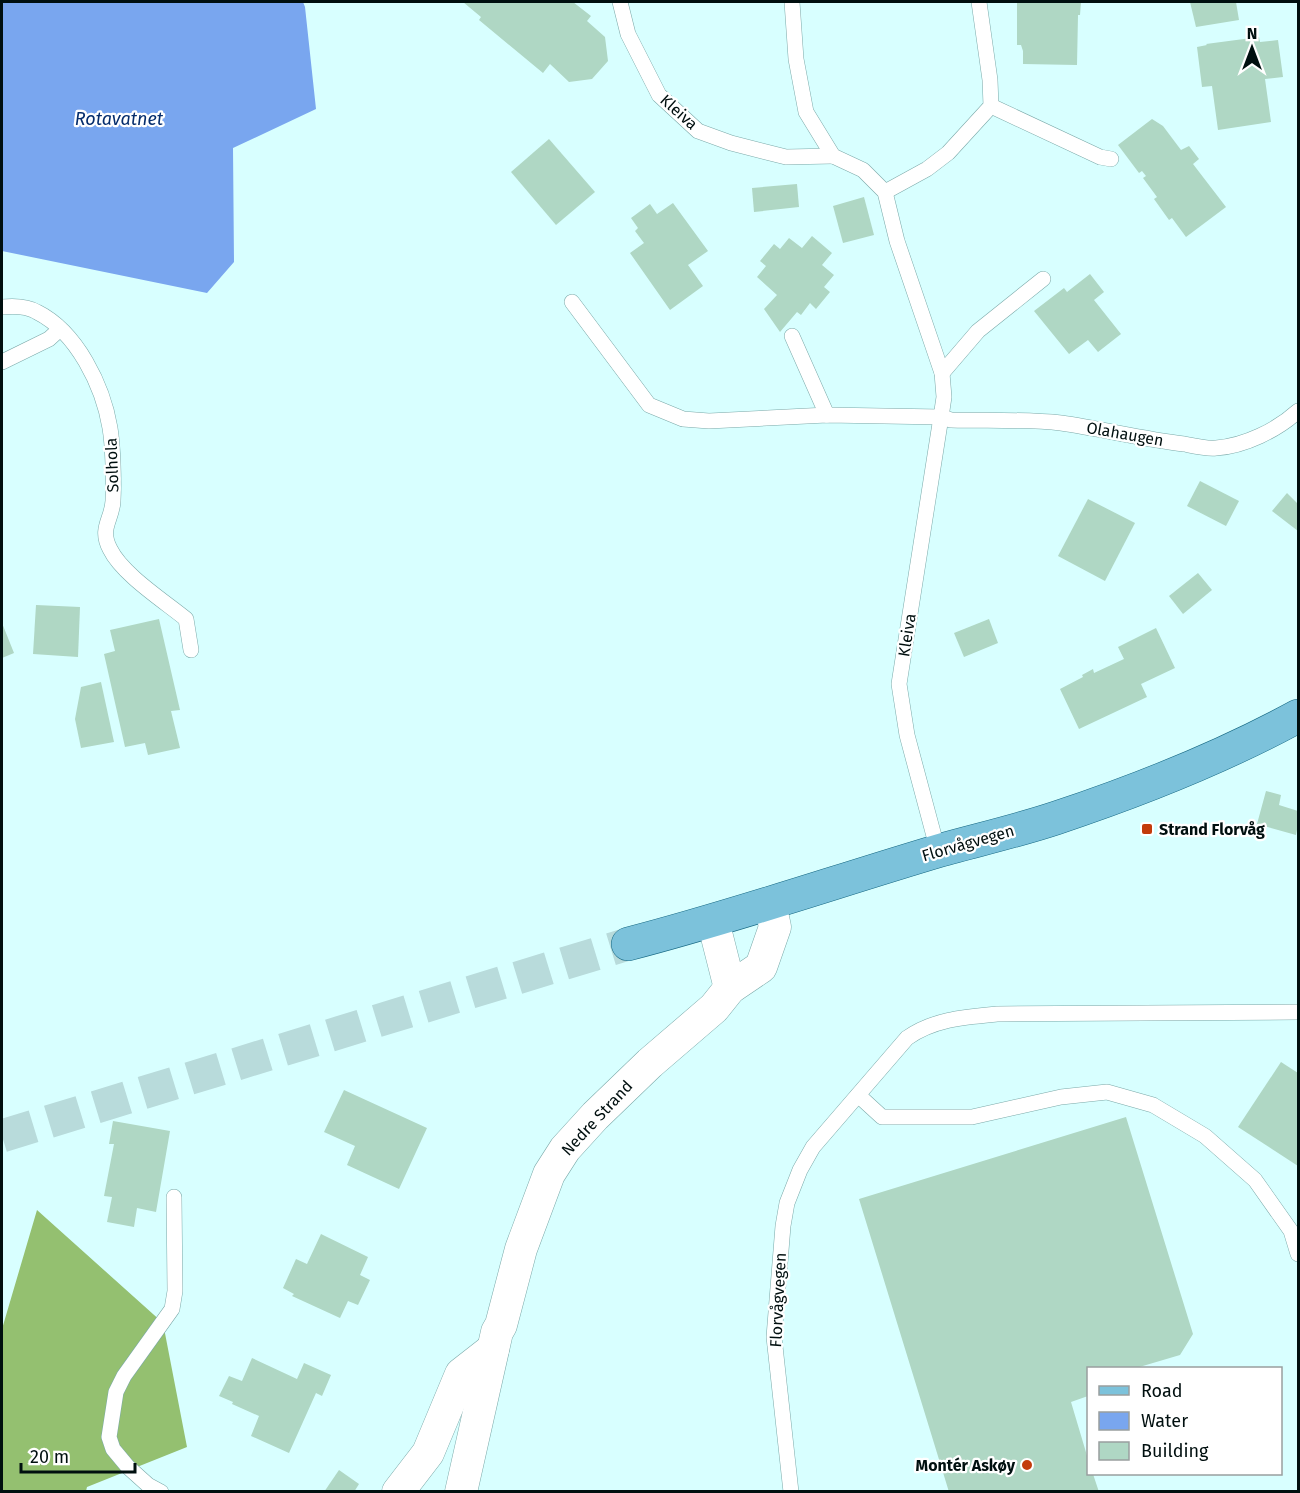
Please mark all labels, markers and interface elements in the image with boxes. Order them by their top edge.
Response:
north arrow [1222,18,1282,78]
text: N [1247,24,1257,43]
street label: Kleiva [656,90,702,134]
water label: Rotavatnet [75,108,164,130]
street label: Olahaugen [1085,418,1165,450]
street label: Solhola [102,437,122,493]
street label: Kleiva [894,612,920,658]
place label: Strand Florvåg [1159,820,1265,839]
street label: Florvågvegen [920,821,1016,865]
marker: Strand Florvåg [1140,822,1154,836]
street label: Nedre Strand [557,1077,637,1159]
street label: Florvågvegen [766,1252,790,1348]
legend [1087,1367,1282,1475]
text: Road [1141,1380,1183,1402]
text: Water [1141,1410,1188,1432]
scale bar [21,1436,135,1474]
text: Building [1141,1440,1209,1462]
text: 20 m [30,1446,69,1468]
place label: Montér Askøy [916,1456,1016,1475]
marker: Montér Askøy [1020,1458,1034,1472]

